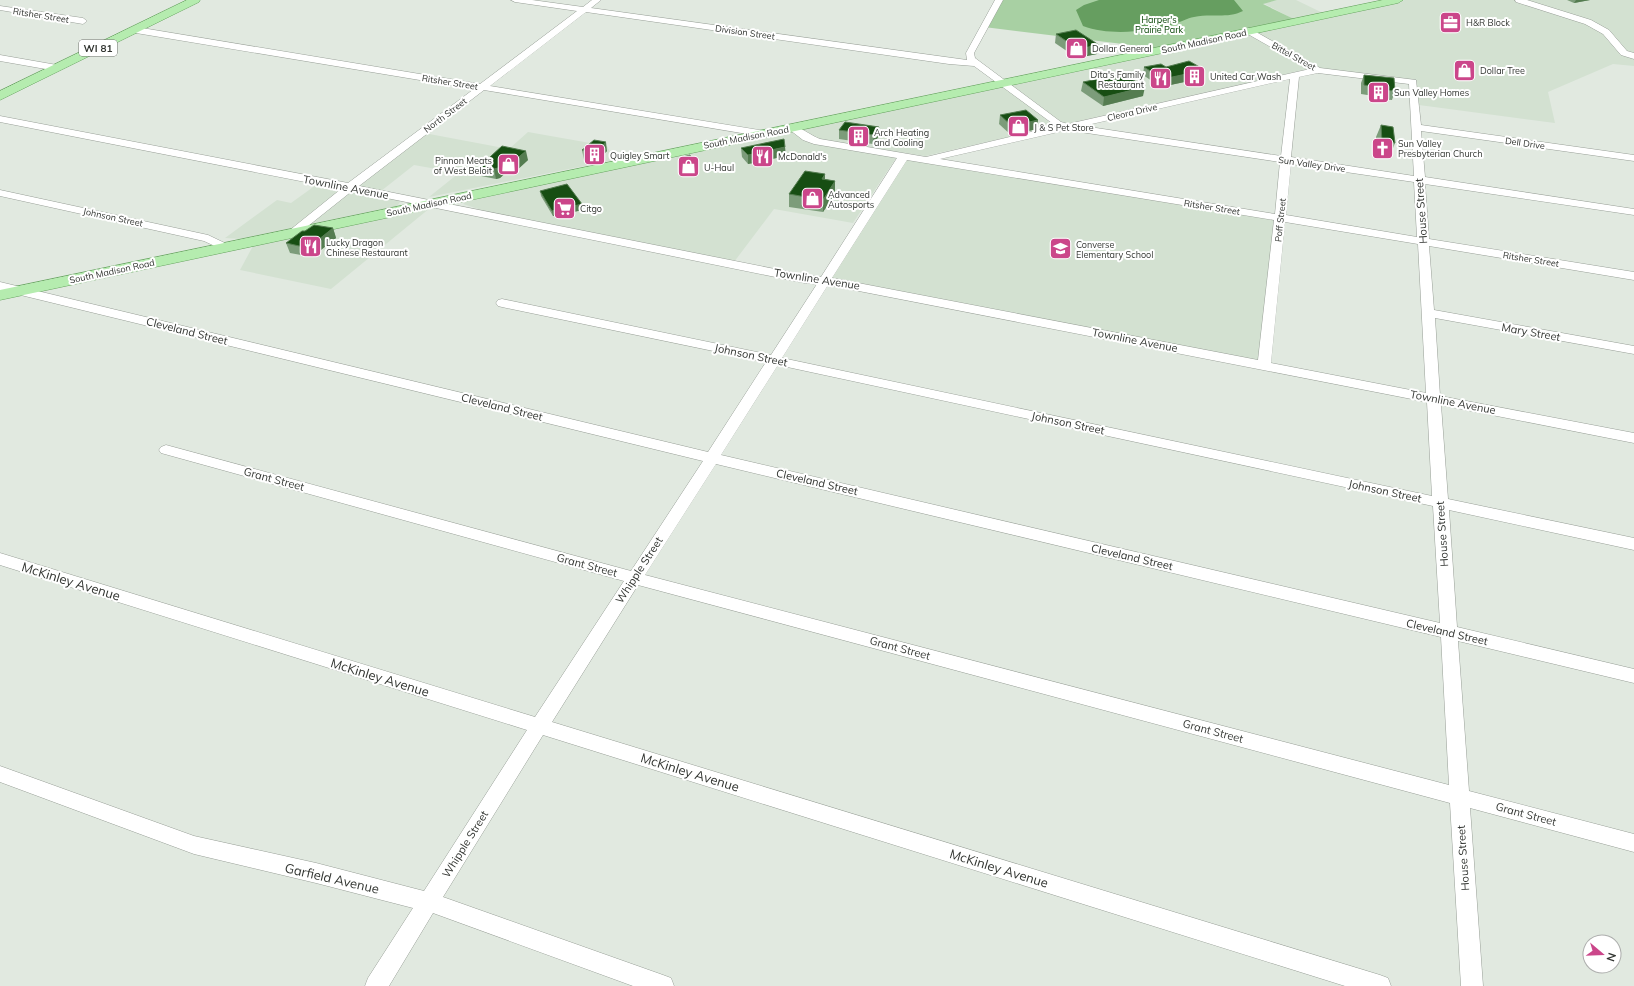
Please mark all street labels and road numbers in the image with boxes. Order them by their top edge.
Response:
street label: Ritsher Street [12,5,70,25]
street label: Division Street [715,22,775,42]
street label: South Madison Road [1160,27,1248,55]
street label: Bittel Street [1270,39,1318,73]
road number: WI 81 [79,40,117,56]
street label: Ritsher Street [421,72,479,92]
street label: North Street [421,95,469,135]
street label: Cleora Drive [1106,101,1158,123]
street label: South Madison Road [702,123,790,151]
street label: Dell Drive [1504,135,1546,151]
street label: Sun Valley Drive [1278,154,1346,175]
street label: Townline Avenue [302,172,390,202]
street label: House Street [1412,178,1430,244]
street label: South Madison Road [385,190,473,218]
street label: Ritsher Street [1183,197,1241,217]
street label: Poff Street [1272,198,1288,242]
street label: Johnson Street [82,205,144,229]
street label: Ritsher Street [1502,249,1560,269]
street label: South Madison Road [68,257,156,285]
street label: Townline Avenue [773,265,861,293]
street label: Cleveland Street [145,314,229,348]
street label: Mary Street [1500,320,1562,344]
street label: Townline Avenue [1091,325,1179,355]
street label: Johnson Street [713,340,789,370]
street label: Townline Avenue [1409,387,1497,417]
street label: Cleveland Street [460,390,544,424]
street label: Johnson Street [1030,408,1106,438]
street label: Grant Street [242,464,306,494]
street label: Cleveland Street [775,466,859,498]
street label: Johnson Street [1347,476,1423,506]
street label: House Street [1433,501,1451,567]
street label: Whipple Street [612,534,666,606]
street label: Cleveland Street [1090,541,1174,573]
street label: Grant Street [555,550,619,580]
street label: McKinley Avenue [20,558,122,604]
street label: Cleveland Street [1405,616,1489,648]
street label: Grant Street [868,633,932,663]
street label: McKinley Avenue [329,654,431,700]
street label: Grant Street [1181,716,1245,746]
street label: McKinley Avenue [639,749,741,795]
street label: Grant Street [1494,799,1558,829]
street label: Whipple Street [439,808,491,880]
street label: House Street [1454,825,1472,891]
street label: McKinley Avenue [948,845,1050,891]
street label: Garfield Avenue [283,859,381,897]

